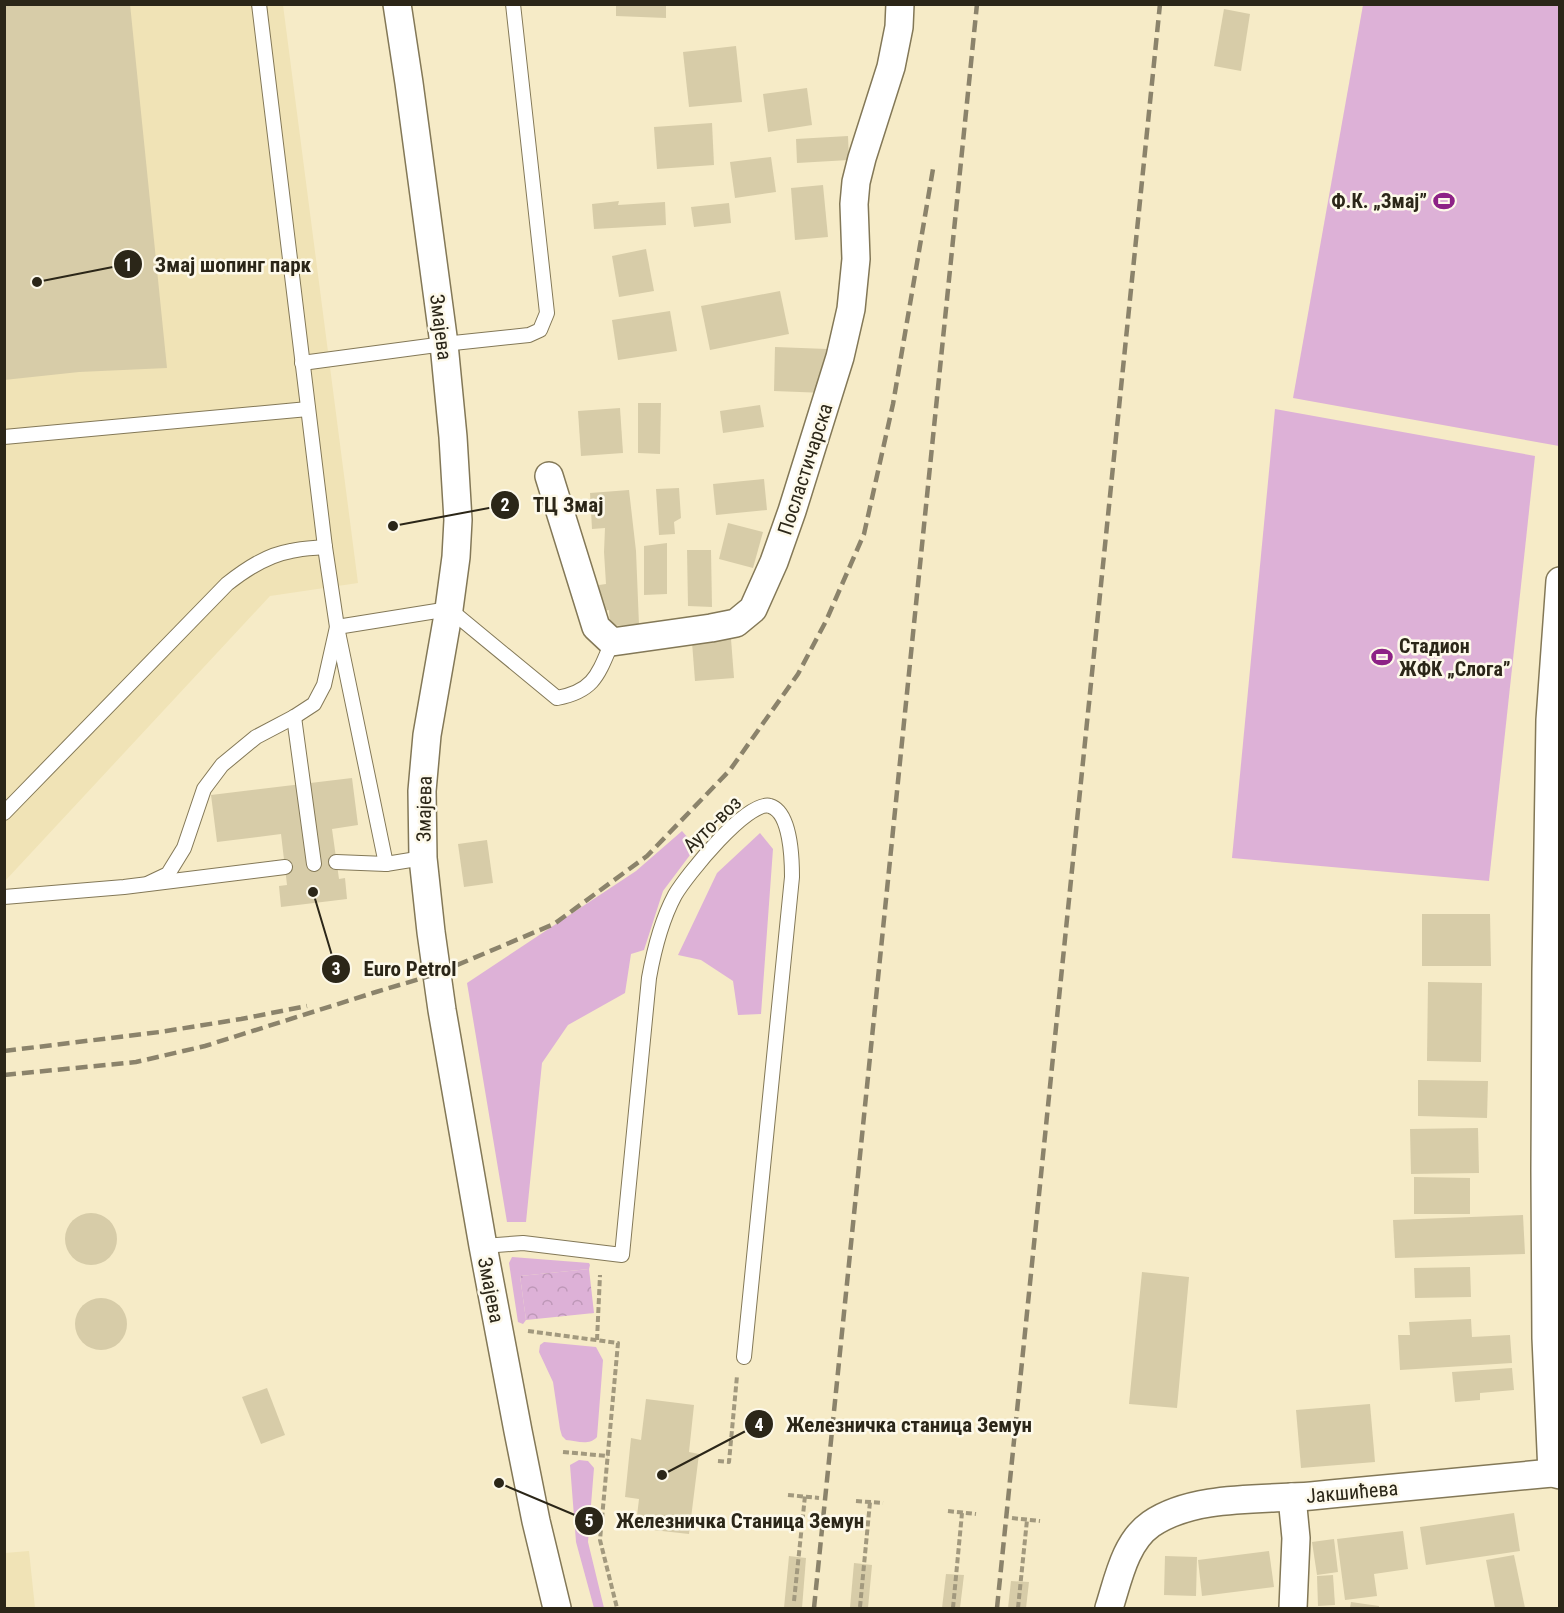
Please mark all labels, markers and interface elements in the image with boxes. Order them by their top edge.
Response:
place label: Ф.К. „Змај” [1331,189,1427,213]
sports icon: Ф.К. „Змај” [1432,189,1456,213]
callout: Змај шопинг парк [113,245,323,284]
text: Змај шопинг парк [155,253,312,277]
text: 1 [123,254,133,275]
street label: Змајева [425,293,457,361]
street label: Посластичарска [772,400,838,538]
callout: ТЦ Змај [490,485,615,524]
text: ТЦ Змај [533,493,603,517]
text: 2 [500,494,510,515]
place label: Стадион ЖФК „Слога” [1399,634,1510,681]
sports icon: Стадион ЖФК „Слога” [1370,645,1394,669]
street label: Змајева [411,776,437,842]
street label: Ауто-воз [678,791,746,857]
callout: Euro Petrol [321,950,468,989]
text: Euro Petrol [364,957,456,981]
text: 3 [331,958,341,979]
street label: Змајева [473,1255,509,1325]
callout: Железничка станица Земун [744,1405,1044,1444]
text: Железничка станица Земун [786,1413,1032,1437]
text: 4 [754,1414,764,1435]
street label: Јакшићева [1305,1476,1399,1508]
callout: Железничка Станица Земун [574,1501,877,1540]
text: Железничка Станица Земун [616,1509,864,1533]
text: 5 [584,1510,594,1531]

